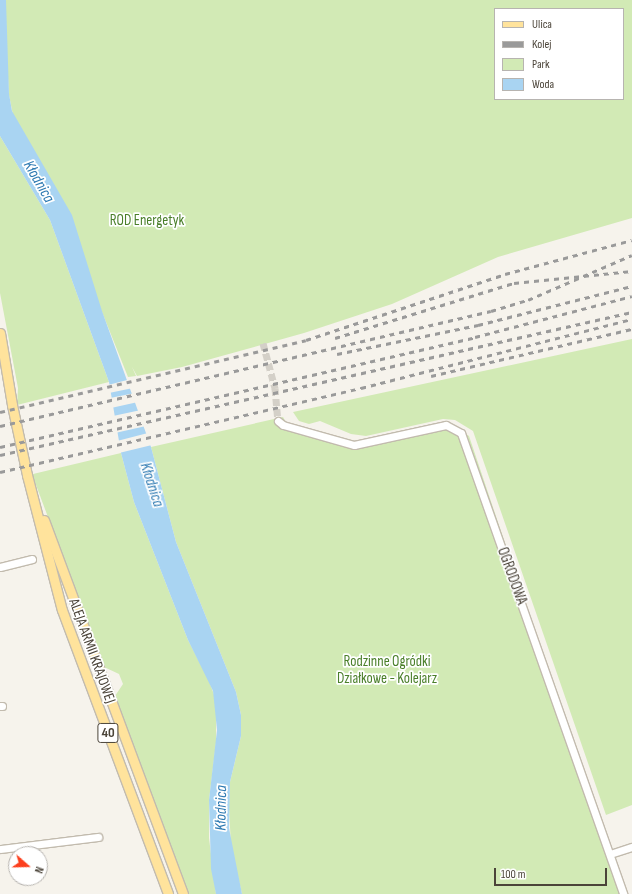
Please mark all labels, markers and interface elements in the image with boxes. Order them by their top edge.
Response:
legend [494,8,624,100]
text: Ulica [532,17,552,32]
text: Kolej [532,37,551,52]
text: Park [532,57,550,72]
text: Woda [532,77,554,92]
water label: Kłodnica [18,158,58,206]
park label: ROD Energetyk [110,212,184,230]
water label: Kłodnica [135,460,167,510]
street label: OGRODOWA [493,545,531,607]
street label: ALEJA ARMII KRAJOWEJ [65,596,119,706]
park label: Rodzinne Ogródki Działkowe - Kolejarz [337,652,437,687]
road number: 40 [97,721,119,745]
water label: Kłodnica [212,785,232,831]
north arrow [8,846,48,886]
scale bar [496,860,609,886]
text: N [32,865,46,875]
text: 100 m [501,867,526,882]

